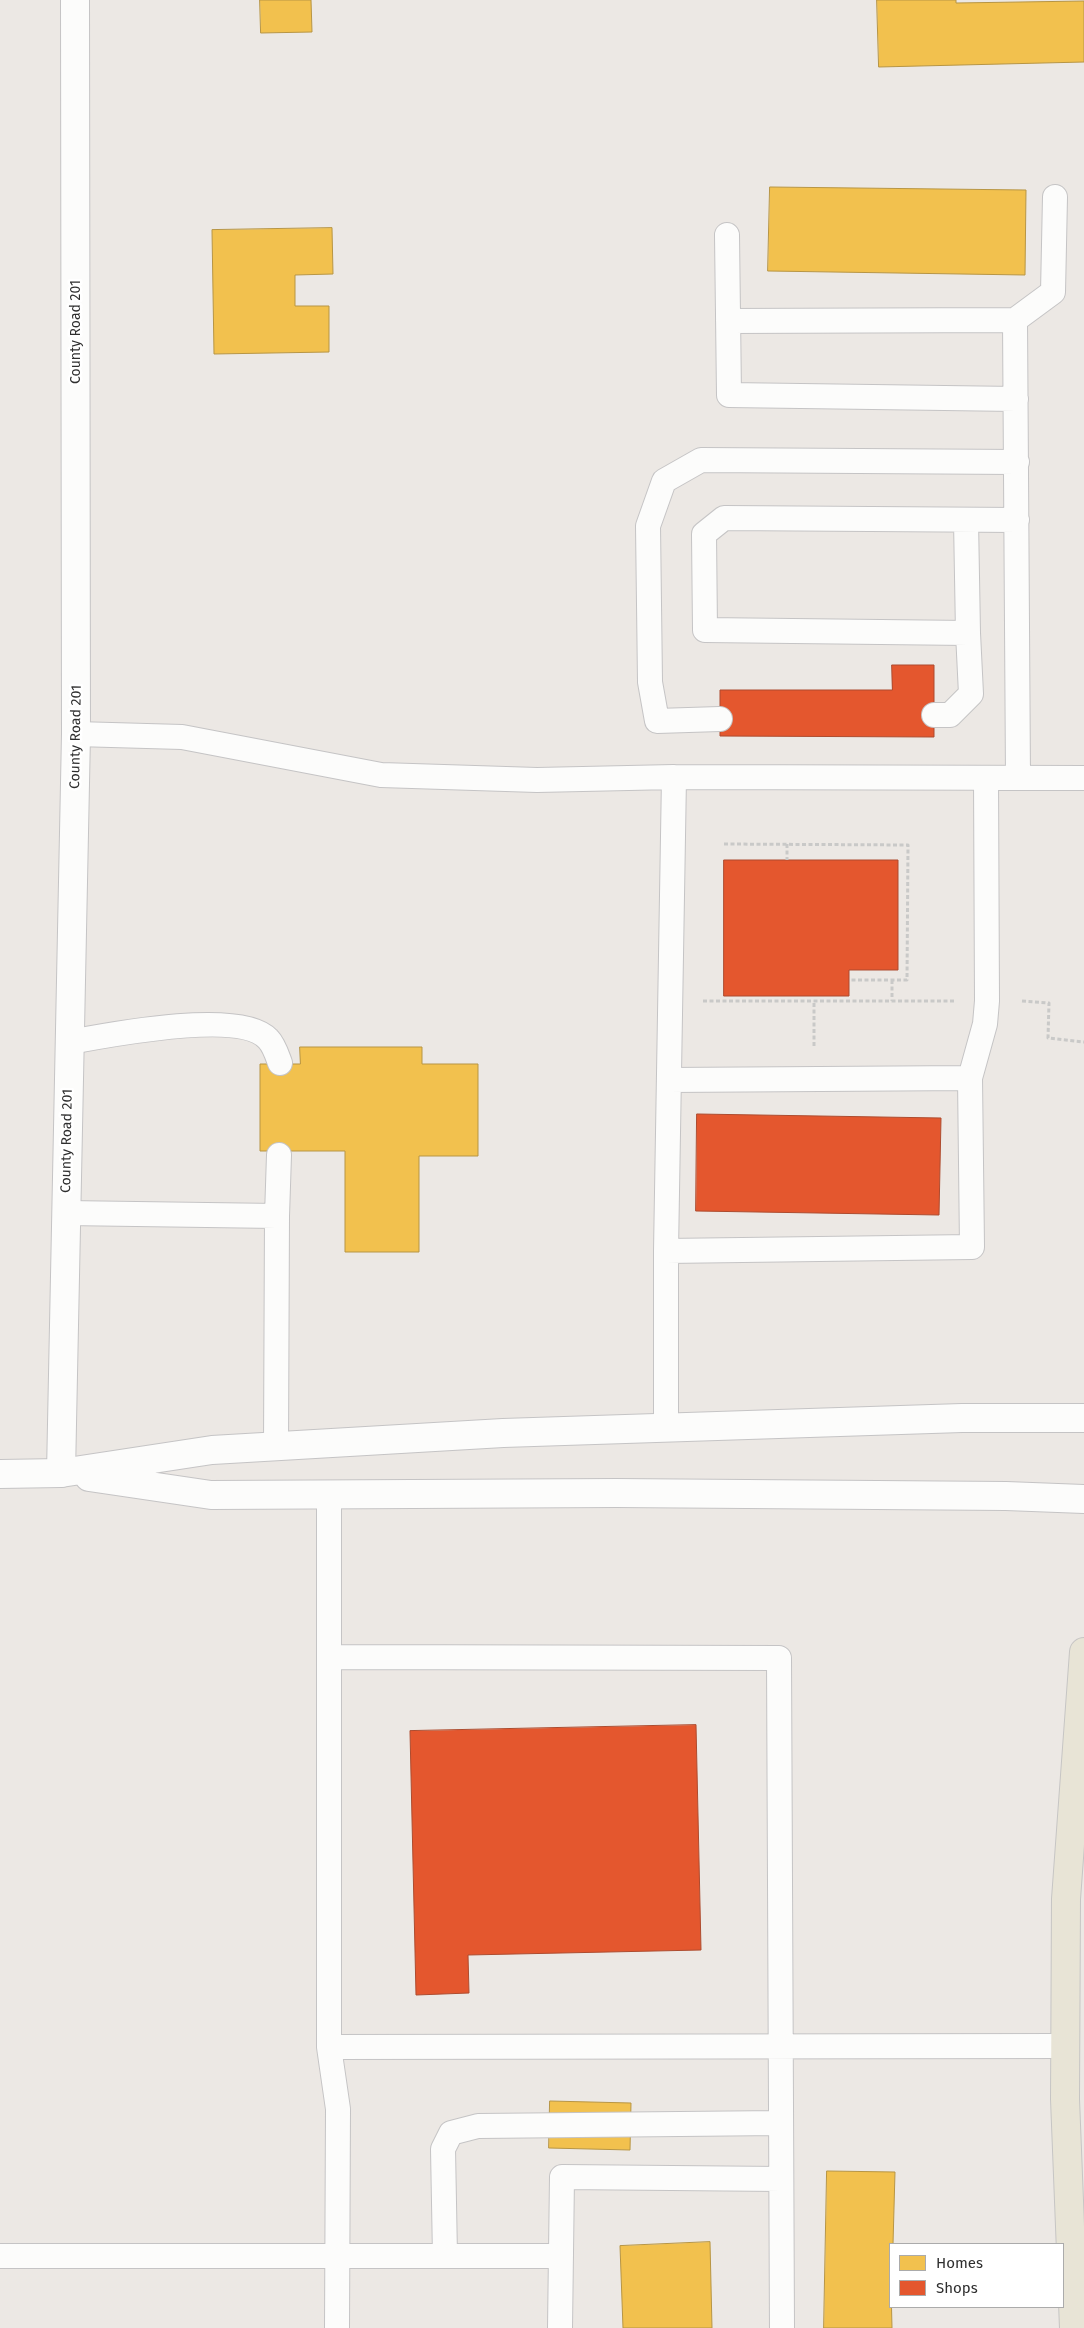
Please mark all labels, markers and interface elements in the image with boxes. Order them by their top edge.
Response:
street label: County Road 201 [68,280,84,384]
street label: County Road 201 [67,685,85,789]
street label: County Road 201 [58,1089,76,1193]
legend [889,2243,1064,2308]
text: Homes [936,2254,983,2272]
text: Shops [936,2279,978,2297]

